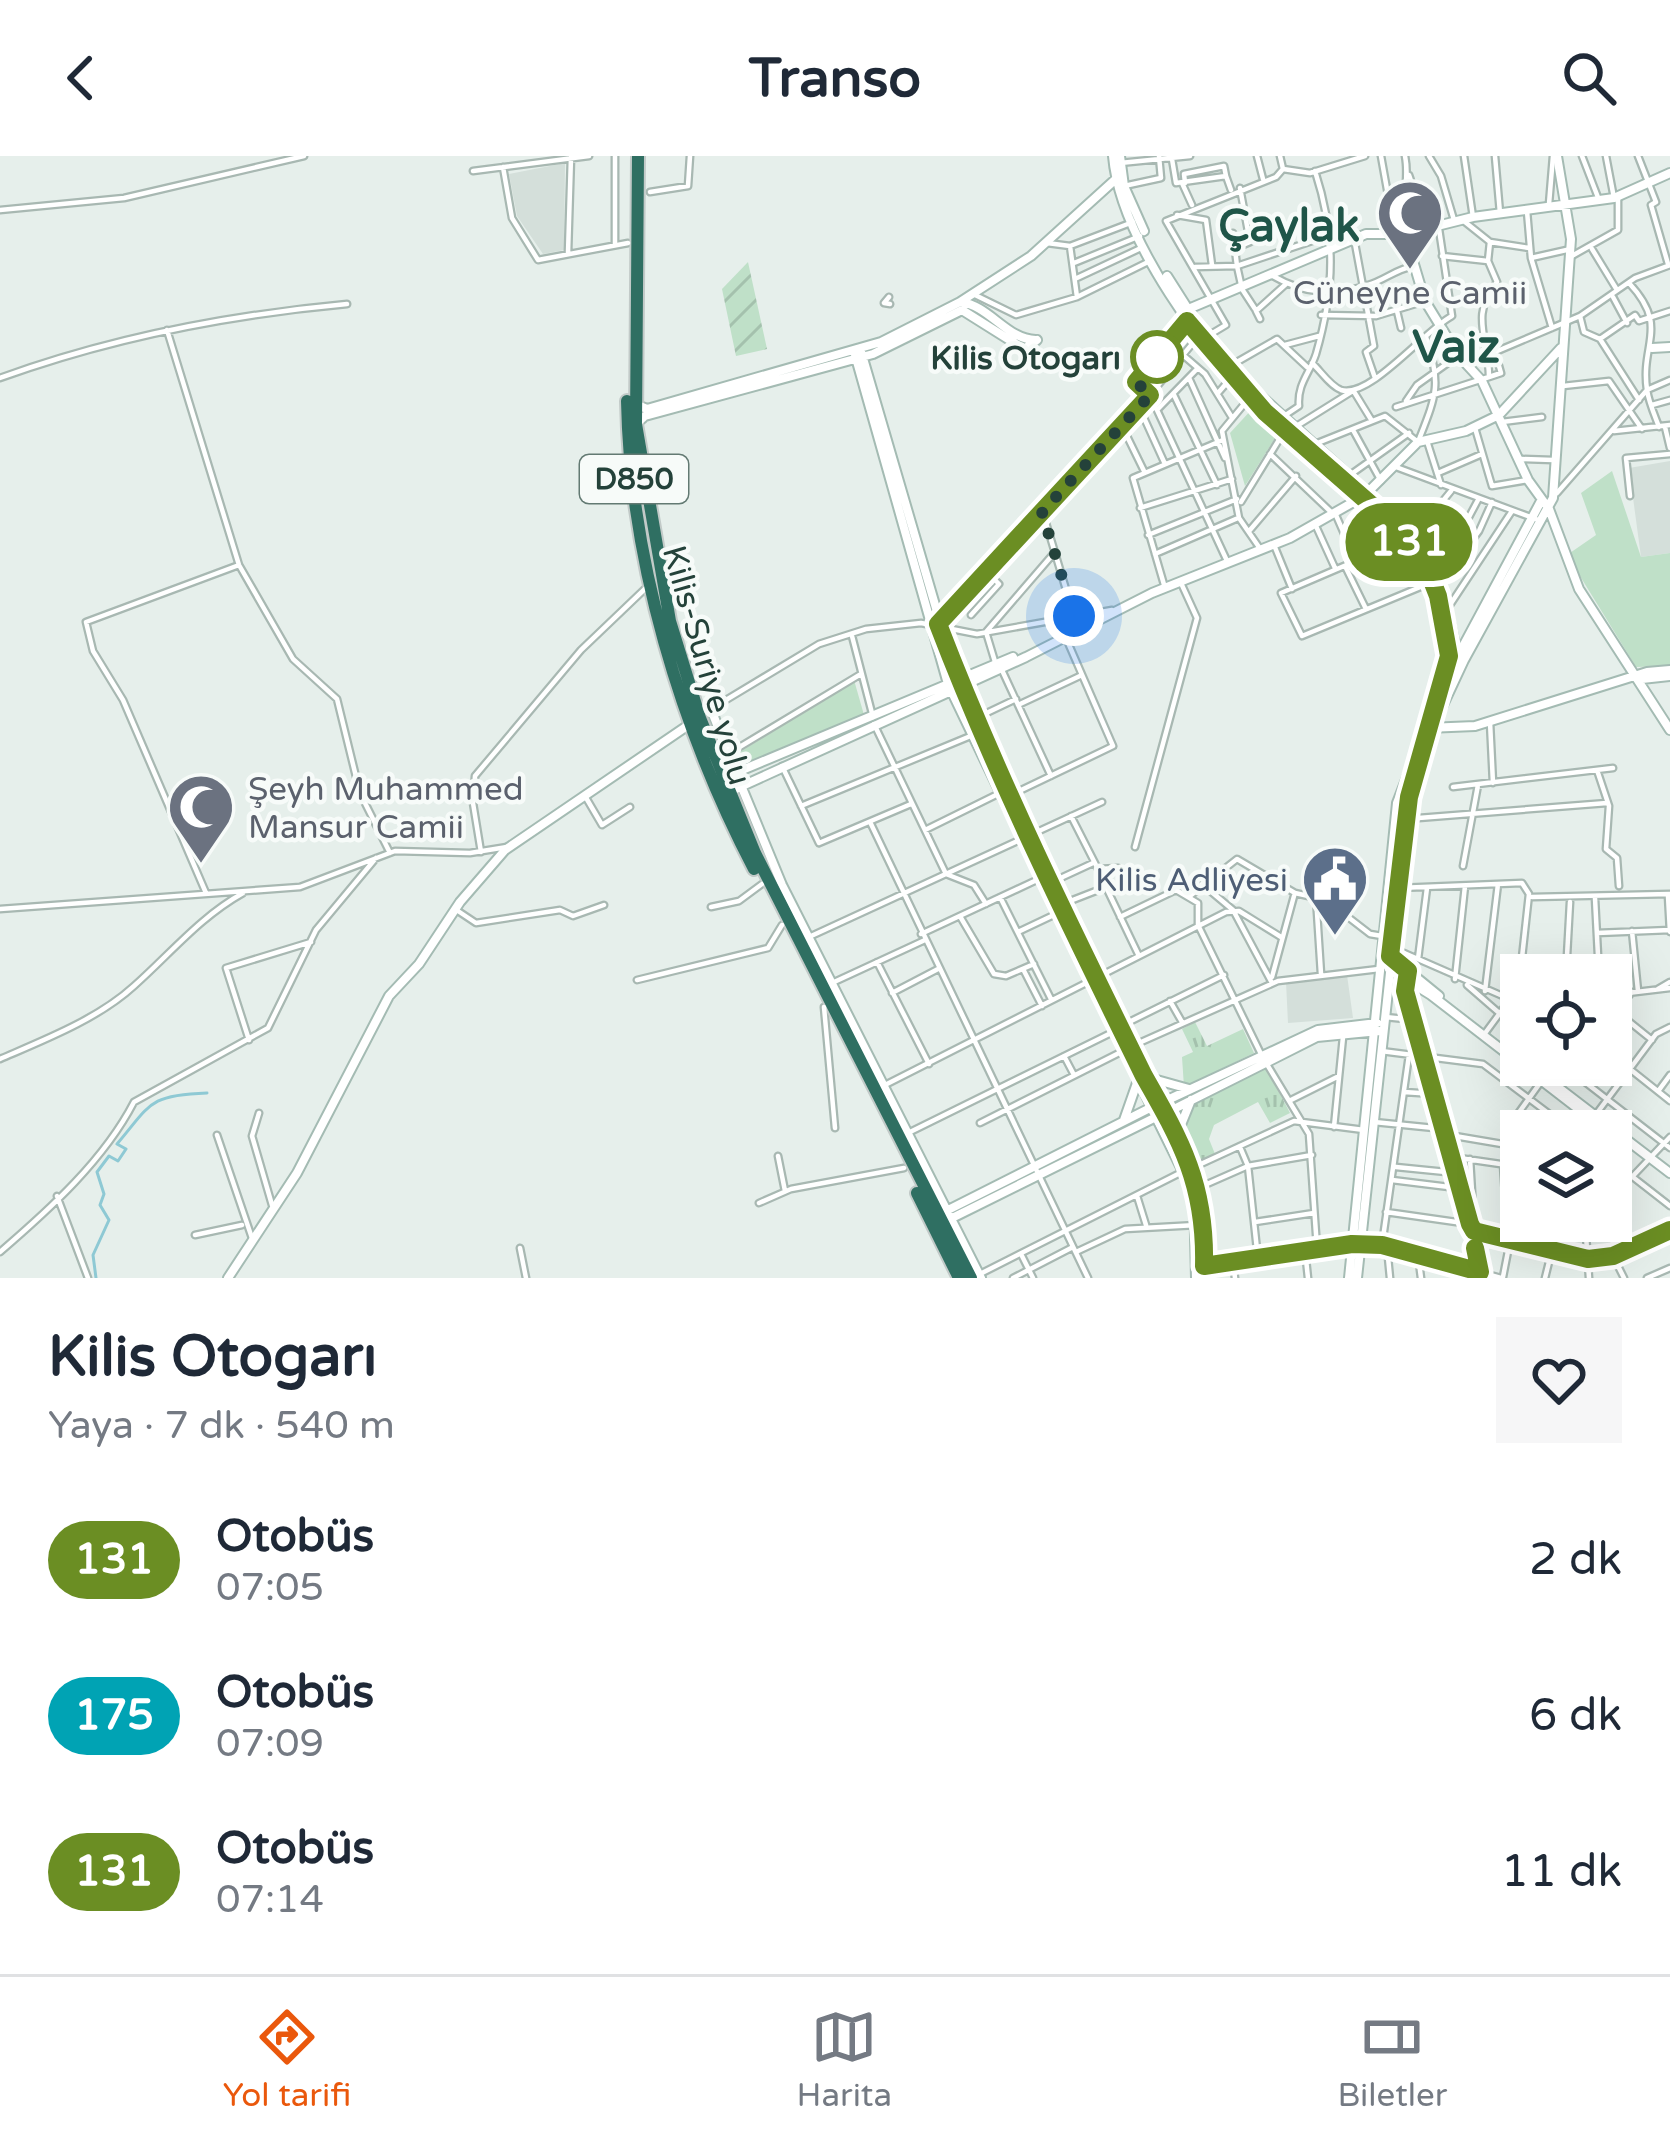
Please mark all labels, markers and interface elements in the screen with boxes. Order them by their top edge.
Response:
icon: back [48,45,114,111]
icon: search [1556,45,1622,111]
text: Transo [749,46,921,111]
mosque icon: Cüneyne Camii [1375,178,1445,272]
district label: Çaylak [1218,200,1360,254]
place label: Cüneyne Camii [1293,274,1527,313]
district label: Vaiz [1412,321,1500,375]
marker: Kilis Otogarı [1132,332,1182,382]
place label: Kilis Otogarı [930,339,1121,378]
road number: D850 [580,455,688,503]
line badge: 131 [1340,503,1478,581]
text: 131 [1369,516,1449,567]
street label: Kilis-Suriye yolu [654,541,759,790]
your location [1044,586,1104,646]
place label: Şeyh Muhammed Mansur Camii [248,770,524,847]
mosque icon: Şeyh Muhammed Mansur Camii [166,772,236,866]
public building icon: Kilis Adliyesi [1300,844,1370,938]
place label: Kilis Adliyesi [1095,861,1288,900]
map controls [1500,954,1632,1242]
button: locate [1500,954,1632,1086]
button: layers [1500,1110,1632,1242]
button: heart [1496,1317,1622,1443]
text: Kilis Otogarı [48,1323,377,1391]
text: Yaya · 7 dk · 540 m [48,1402,395,1449]
text: Otobüs [216,1510,374,1564]
text: 2 dk [1529,1533,1622,1587]
text: 131 [74,1534,154,1585]
text: 07:05 [216,1564,324,1611]
text: Otobüs [216,1666,374,1720]
text: 6 dk [1529,1689,1622,1743]
text: 175 [74,1690,154,1741]
text: 07:09 [216,1720,324,1767]
text: Otobüs [216,1822,374,1876]
text: 11 dk [1501,1845,1622,1899]
text: 131 [74,1846,154,1897]
text: 07:14 [216,1876,324,1923]
tab: Yol tarifi [223,2004,351,2115]
tab: Harita [797,2004,892,2115]
tab: Biletler [1337,2004,1447,2115]

